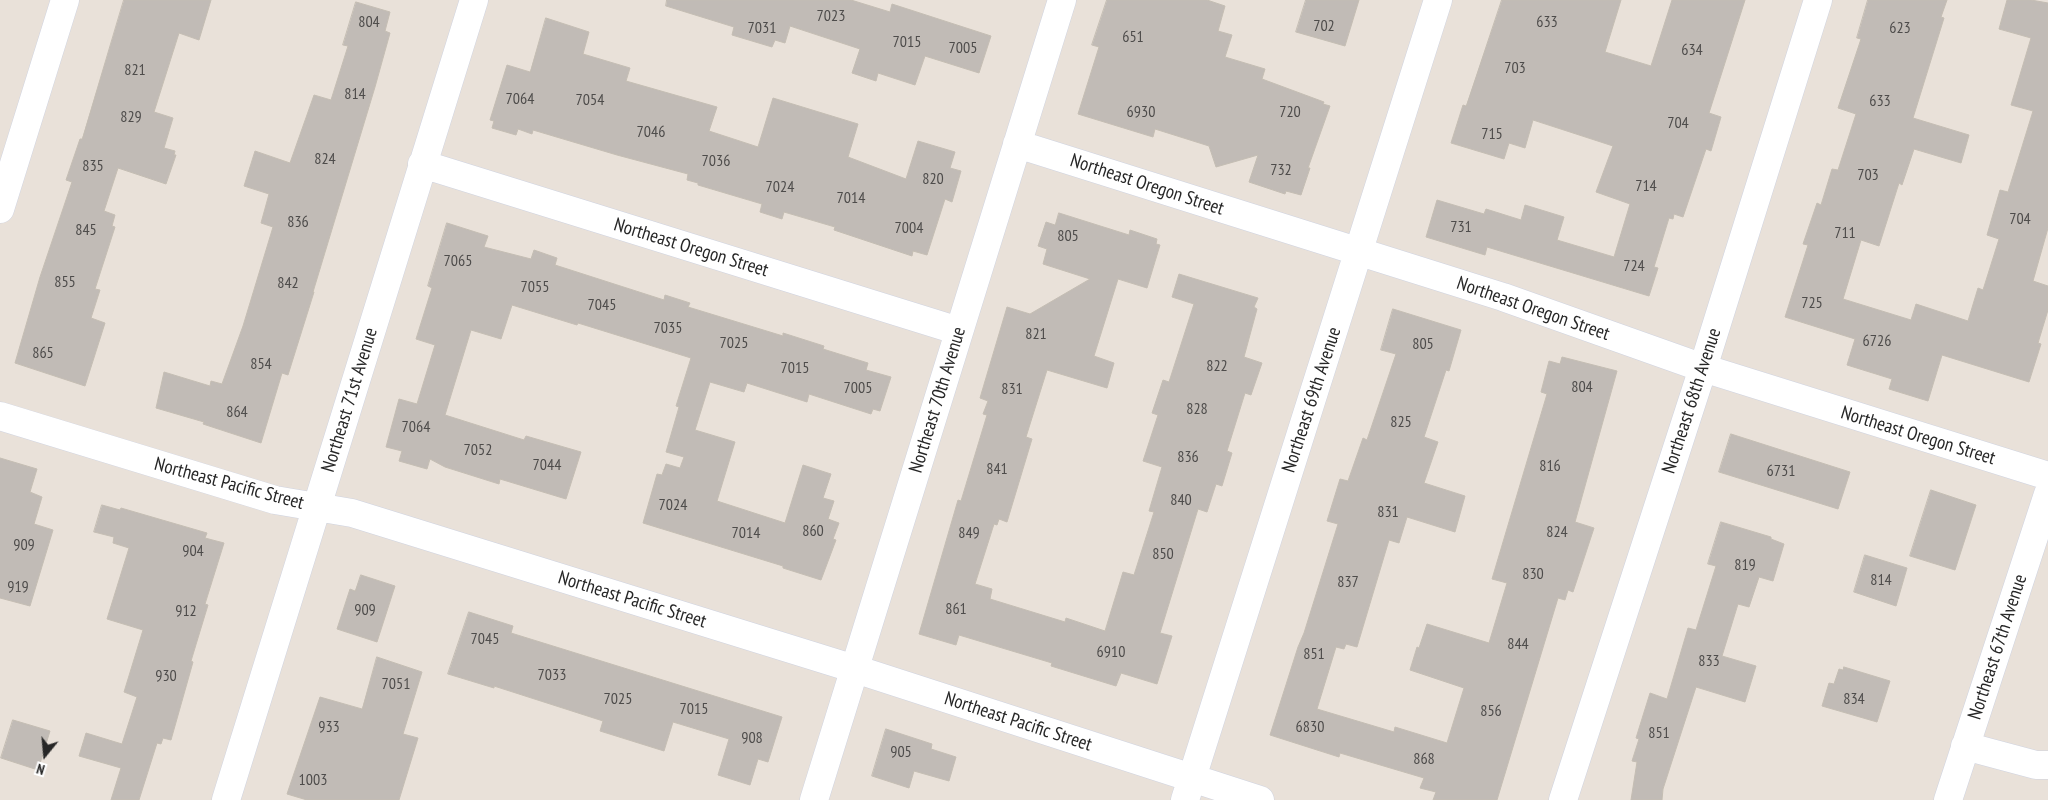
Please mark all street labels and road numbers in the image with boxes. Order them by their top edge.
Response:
street label: Northeast Oregon Street [1067,149,1227,221]
street label: Northeast Oregon Street [611,214,771,282]
street label: Northeast Oregon Street [1454,272,1612,346]
street label: Northeast 70th Avenue [905,324,971,476]
street label: Northeast 69th Avenue [1278,324,1346,476]
street label: Northeast 71st Avenue [317,325,383,475]
street label: Northeast 68th Avenue [1658,325,1726,477]
street label: Northeast Oregon Street [1838,402,1998,470]
street label: Northeast Pacific Street [152,453,306,515]
street label: Northeast Pacific Street [555,567,709,633]
street label: Northeast 67th Avenue [1964,571,2032,723]
street label: Northeast Pacific Street [941,687,1095,757]

